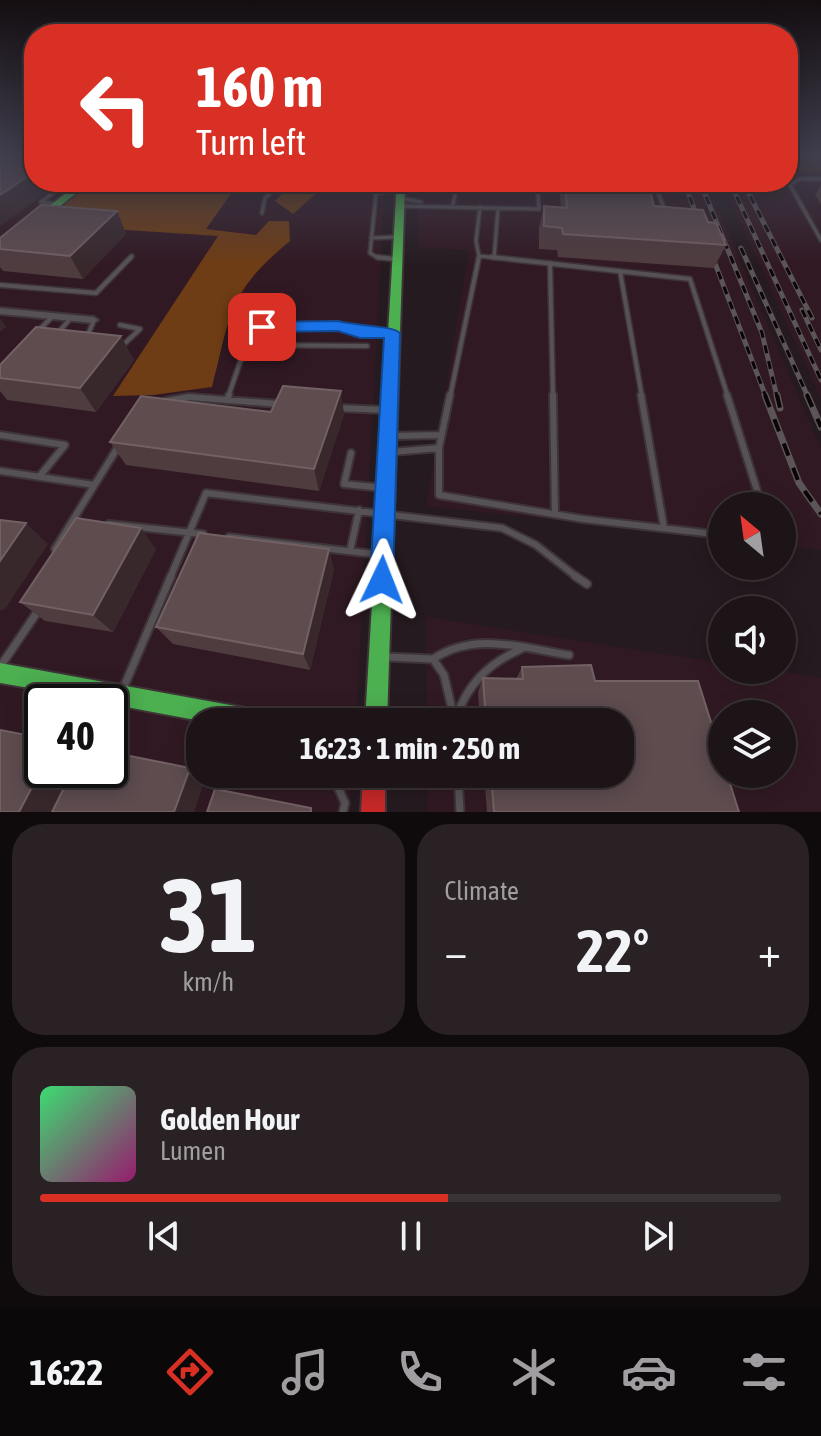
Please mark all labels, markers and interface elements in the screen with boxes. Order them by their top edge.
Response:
text: 160 m [196,55,323,119]
icon: left [64,56,168,160]
text: Turn left [196,121,306,163]
pin [228,293,296,361]
icon: arrive [240,305,284,349]
north arrow [708,492,796,580]
map controls [708,492,796,788]
position arrow [340,538,424,622]
button: sound [708,596,796,684]
speed limit sign: 40 [24,684,128,788]
button: layers [708,700,796,788]
text: 16:23 · 1 min · 250 m [300,731,520,765]
text: 31 [159,855,257,974]
text: Climate [445,876,519,906]
text: 22° [576,916,649,985]
text: − [445,926,467,976]
text: + [758,926,781,976]
text: km/h [182,967,234,997]
text: Golden Hour [160,1102,299,1136]
text: Lumen [160,1136,226,1166]
icon: previous [142,1214,186,1258]
icon: pause [389,1214,433,1258]
icon: next [636,1214,680,1258]
icon: directions [162,1344,218,1400]
icon: music [277,1344,333,1400]
icon: phone [392,1344,448,1400]
icon: climate [506,1344,562,1400]
icon: car [621,1344,677,1400]
icon: filters [736,1344,792,1400]
text: 16:22 [29,1351,103,1393]

